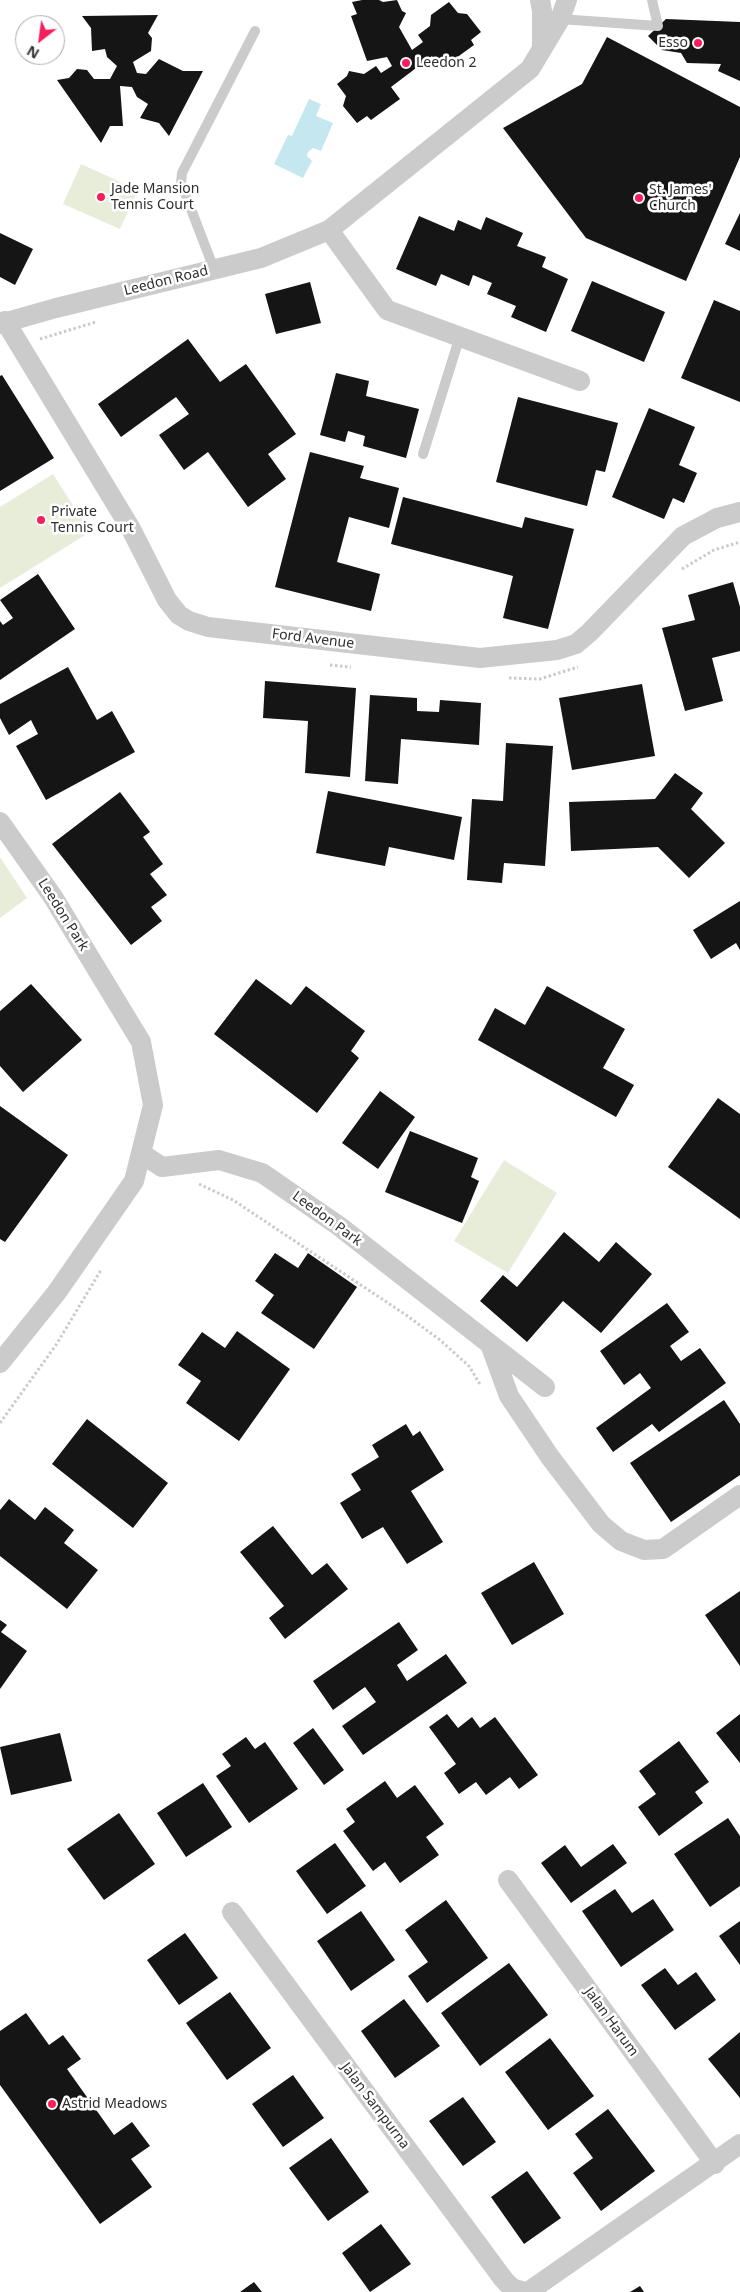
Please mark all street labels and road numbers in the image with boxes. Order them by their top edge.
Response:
street label: Leedon Road [122,262,210,300]
street label: Ford Avenue [271,626,355,652]
street label: Leedon Park [34,876,92,954]
street label: Leedon Park [289,1188,365,1250]
street label: Jalan Harum [580,1984,642,2060]
street label: Jalan Sampurna [337,2060,413,2152]

